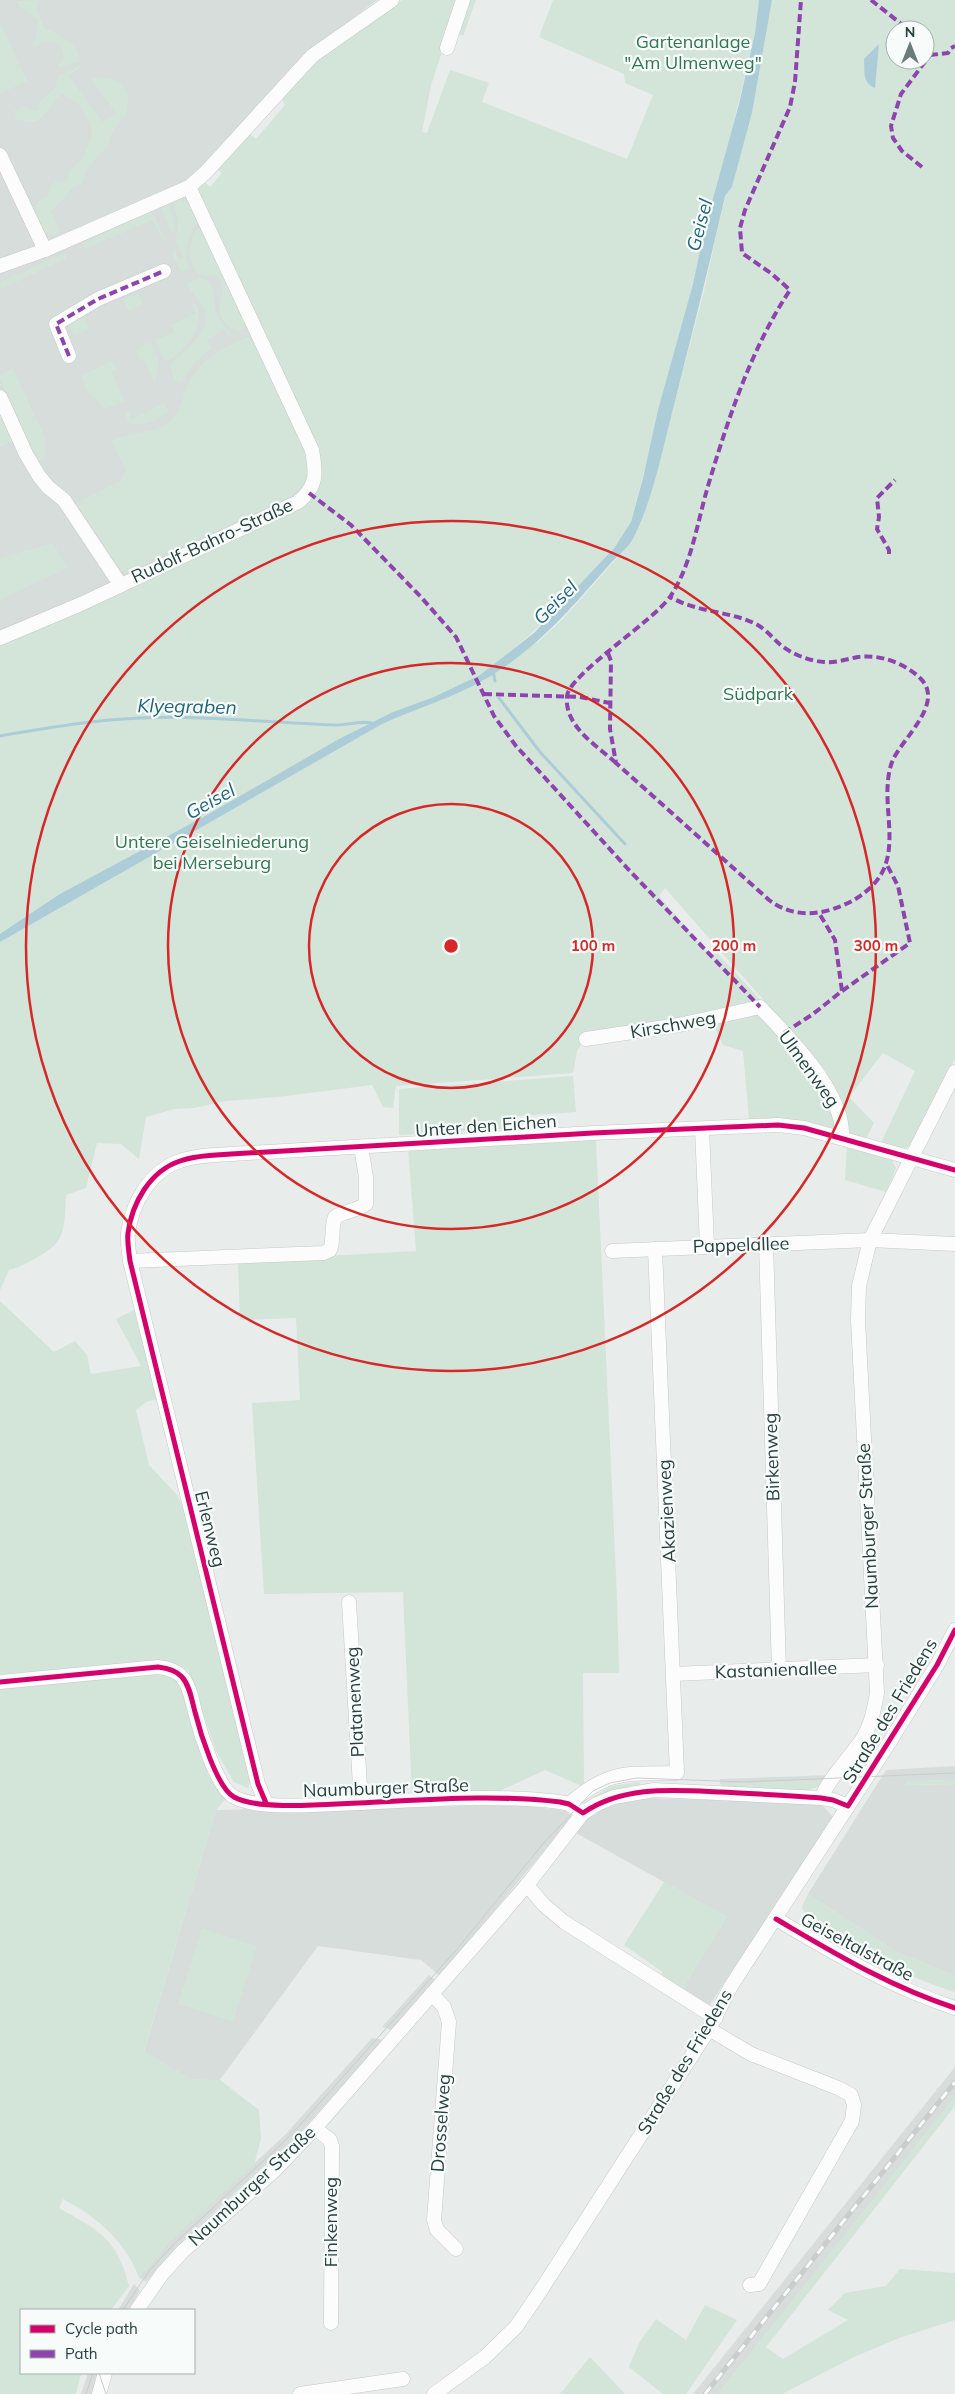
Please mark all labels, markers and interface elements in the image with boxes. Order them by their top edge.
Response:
north arrow [885,20,935,70]
text: N [905,23,915,41]
park label: Gartenanlage "Am Ulmenweg" [624,30,762,74]
water label: Geisel [681,196,718,254]
street label: Rudolf-Bahro-Straße [127,493,296,588]
water label: Geisel [528,574,583,629]
park label: Südpark [723,682,794,705]
water label: Klyegraben [137,693,237,719]
water label: Geisel [181,777,239,824]
park label: Untere Geiselniederung bei Merseburg [115,830,309,874]
text: 100 m [571,936,615,955]
text: 200 m [712,936,756,955]
text: 300 m [854,936,898,955]
centre of rings [442,937,460,955]
street label: Kirschweg [628,1006,718,1043]
street label: Ulmenweg [774,1026,845,1112]
street label: Unter den Eichen [415,1109,557,1142]
street label: Pappelallee [692,1231,790,1258]
street label: Birkenweg [758,1412,785,1502]
street label: Naumburger Straße [852,1443,883,1609]
street label: Akazienweg [652,1459,681,1563]
street label: Erlenweg [190,1488,231,1569]
street label: Straße des Friedens [837,1634,942,1788]
street label: Platanenweg [340,1646,369,1758]
street label: Kastanienallee [714,1656,837,1683]
street label: Naumburger Straße [303,1773,469,1802]
street label: Geiseltalstraße [797,1907,918,1986]
street label: Straße des Friedens [632,1985,737,2139]
street label: Drosselweg [426,2073,455,2173]
street label: Naumburger Straße [183,2121,320,2251]
street label: Finkenweg [319,2177,342,2267]
legend [20,2309,195,2374]
text: Cycle path [65,2319,138,2338]
text: Path [65,2344,97,2363]

